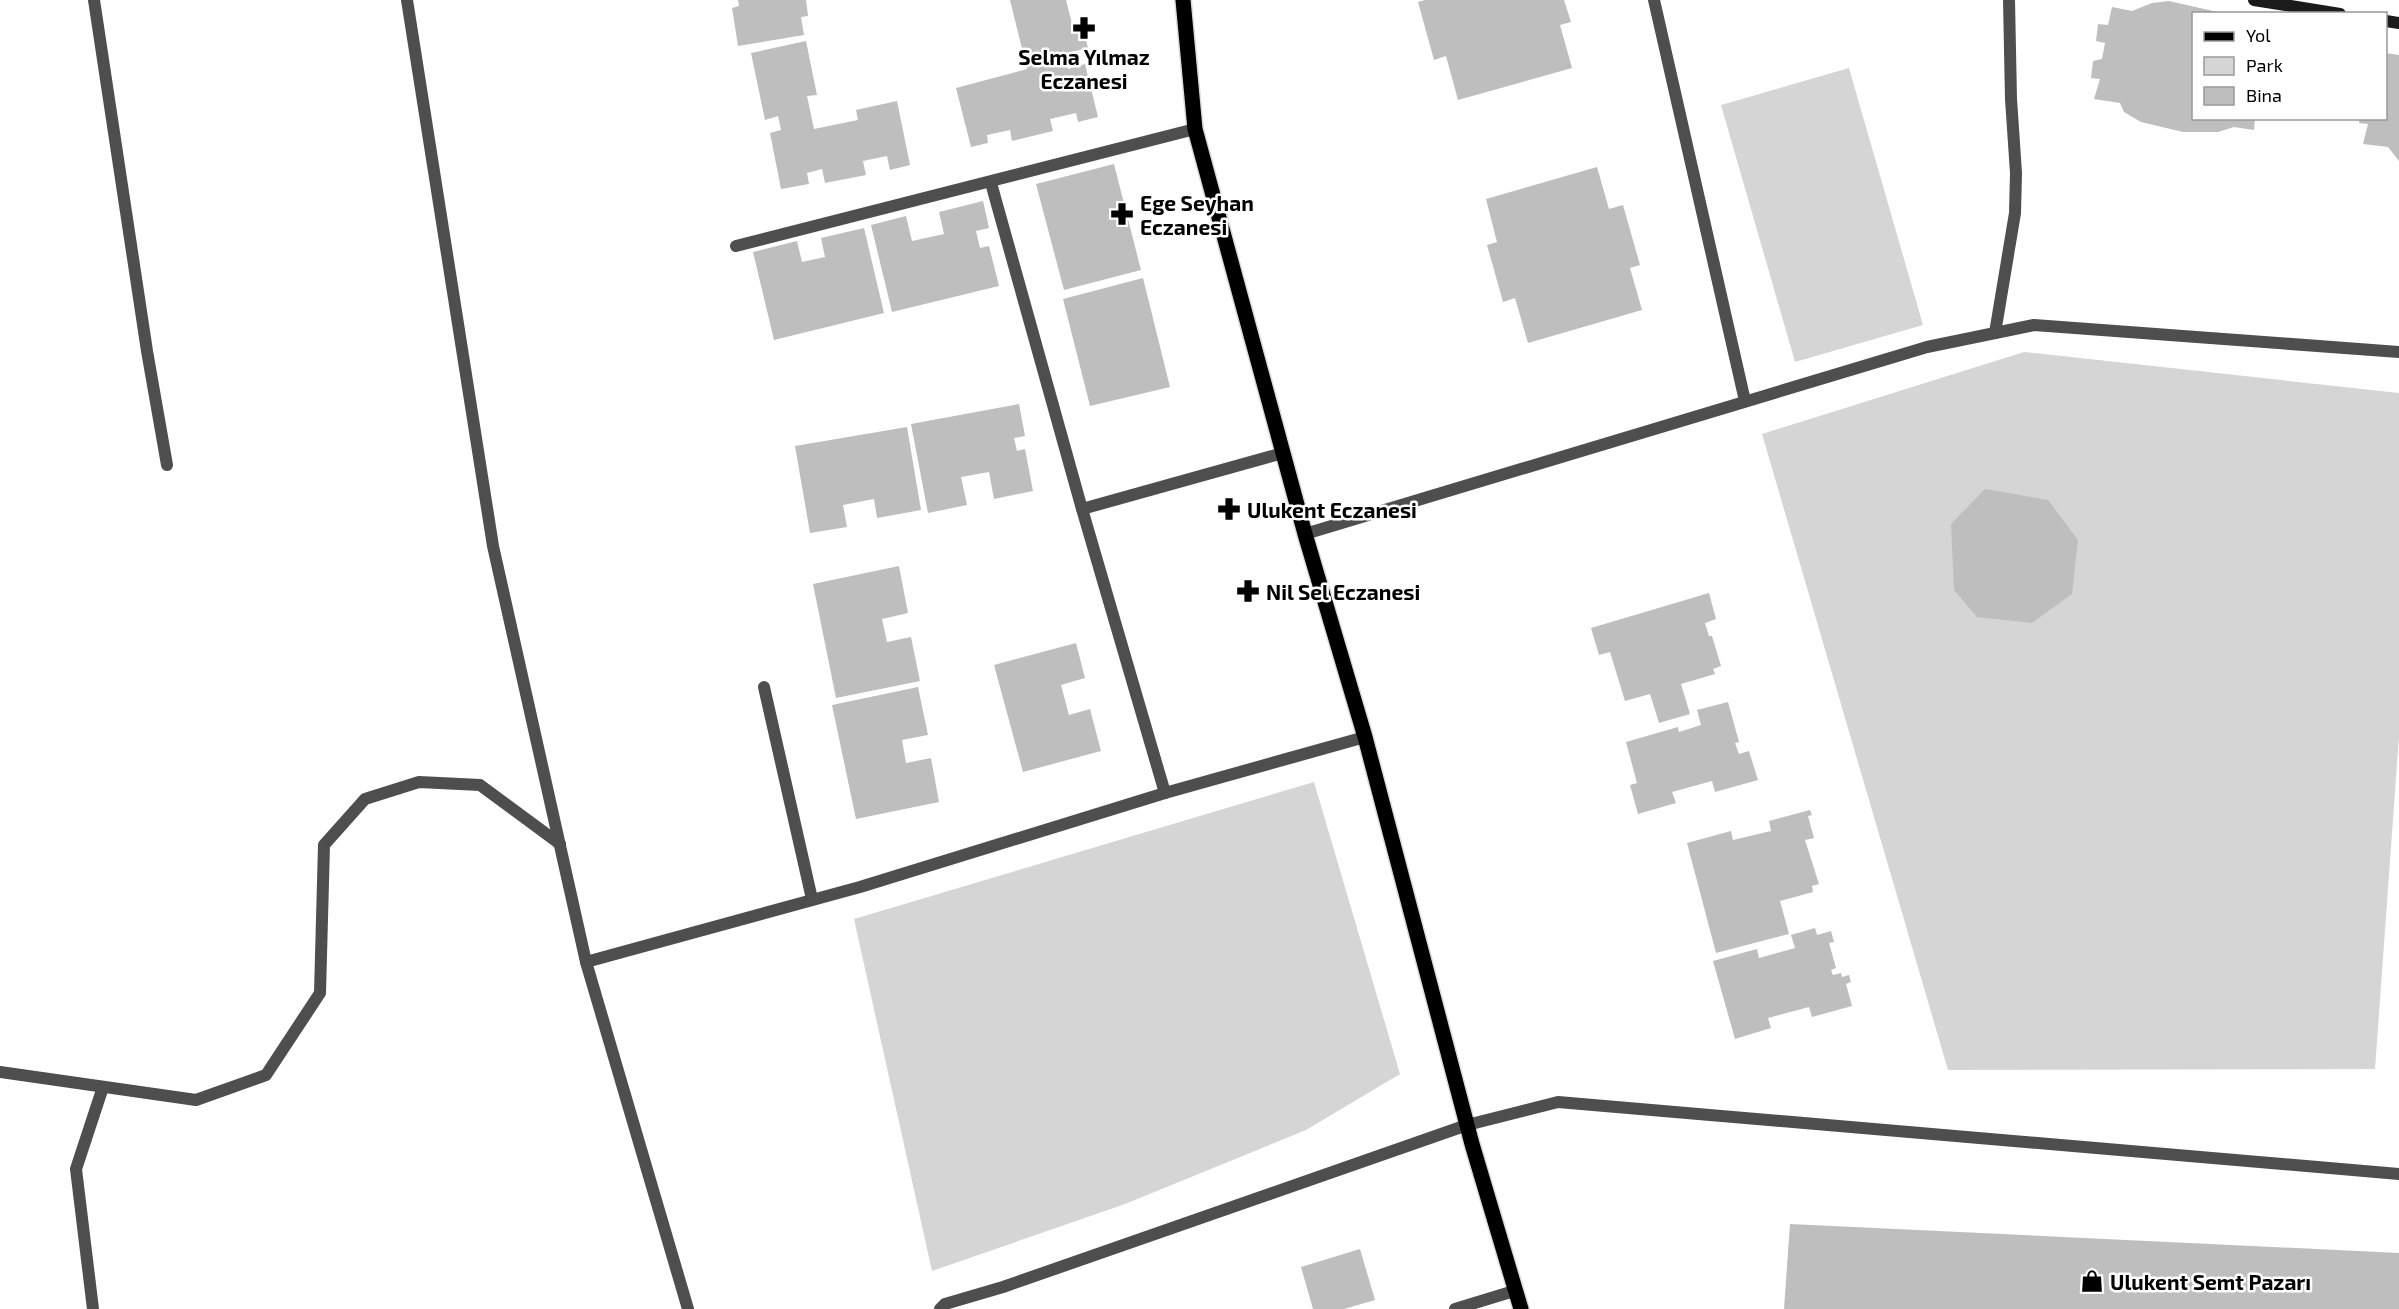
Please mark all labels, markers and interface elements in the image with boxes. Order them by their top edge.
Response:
legend [2192,12,2387,120]
pharmacy icon: Selma Yılmaz Eczanesi [1071,15,1097,41]
text: Yol [2246,24,2271,46]
place label: Selma Yılmaz Eczanesi [1018,44,1150,93]
text: Park [2246,54,2283,76]
text: Bina [2246,84,2282,106]
place label: Ege Seyhan Eczanesi [1140,190,1254,239]
pharmacy icon: Ege Seyhan Eczanesi [1109,201,1135,227]
pharmacy icon: Ulukent Eczanesi [1216,496,1242,522]
place label: Ulukent Eczanesi [1247,497,1417,522]
pharmacy icon: Nil Sel Eczanesi [1235,578,1261,604]
place label: Nil Sel Eczanesi [1266,579,1420,604]
shop icon: Ulukent Semt Pazarı [2079,1268,2105,1294]
place label: Ulukent Semt Pazarı [2110,1269,2311,1294]

